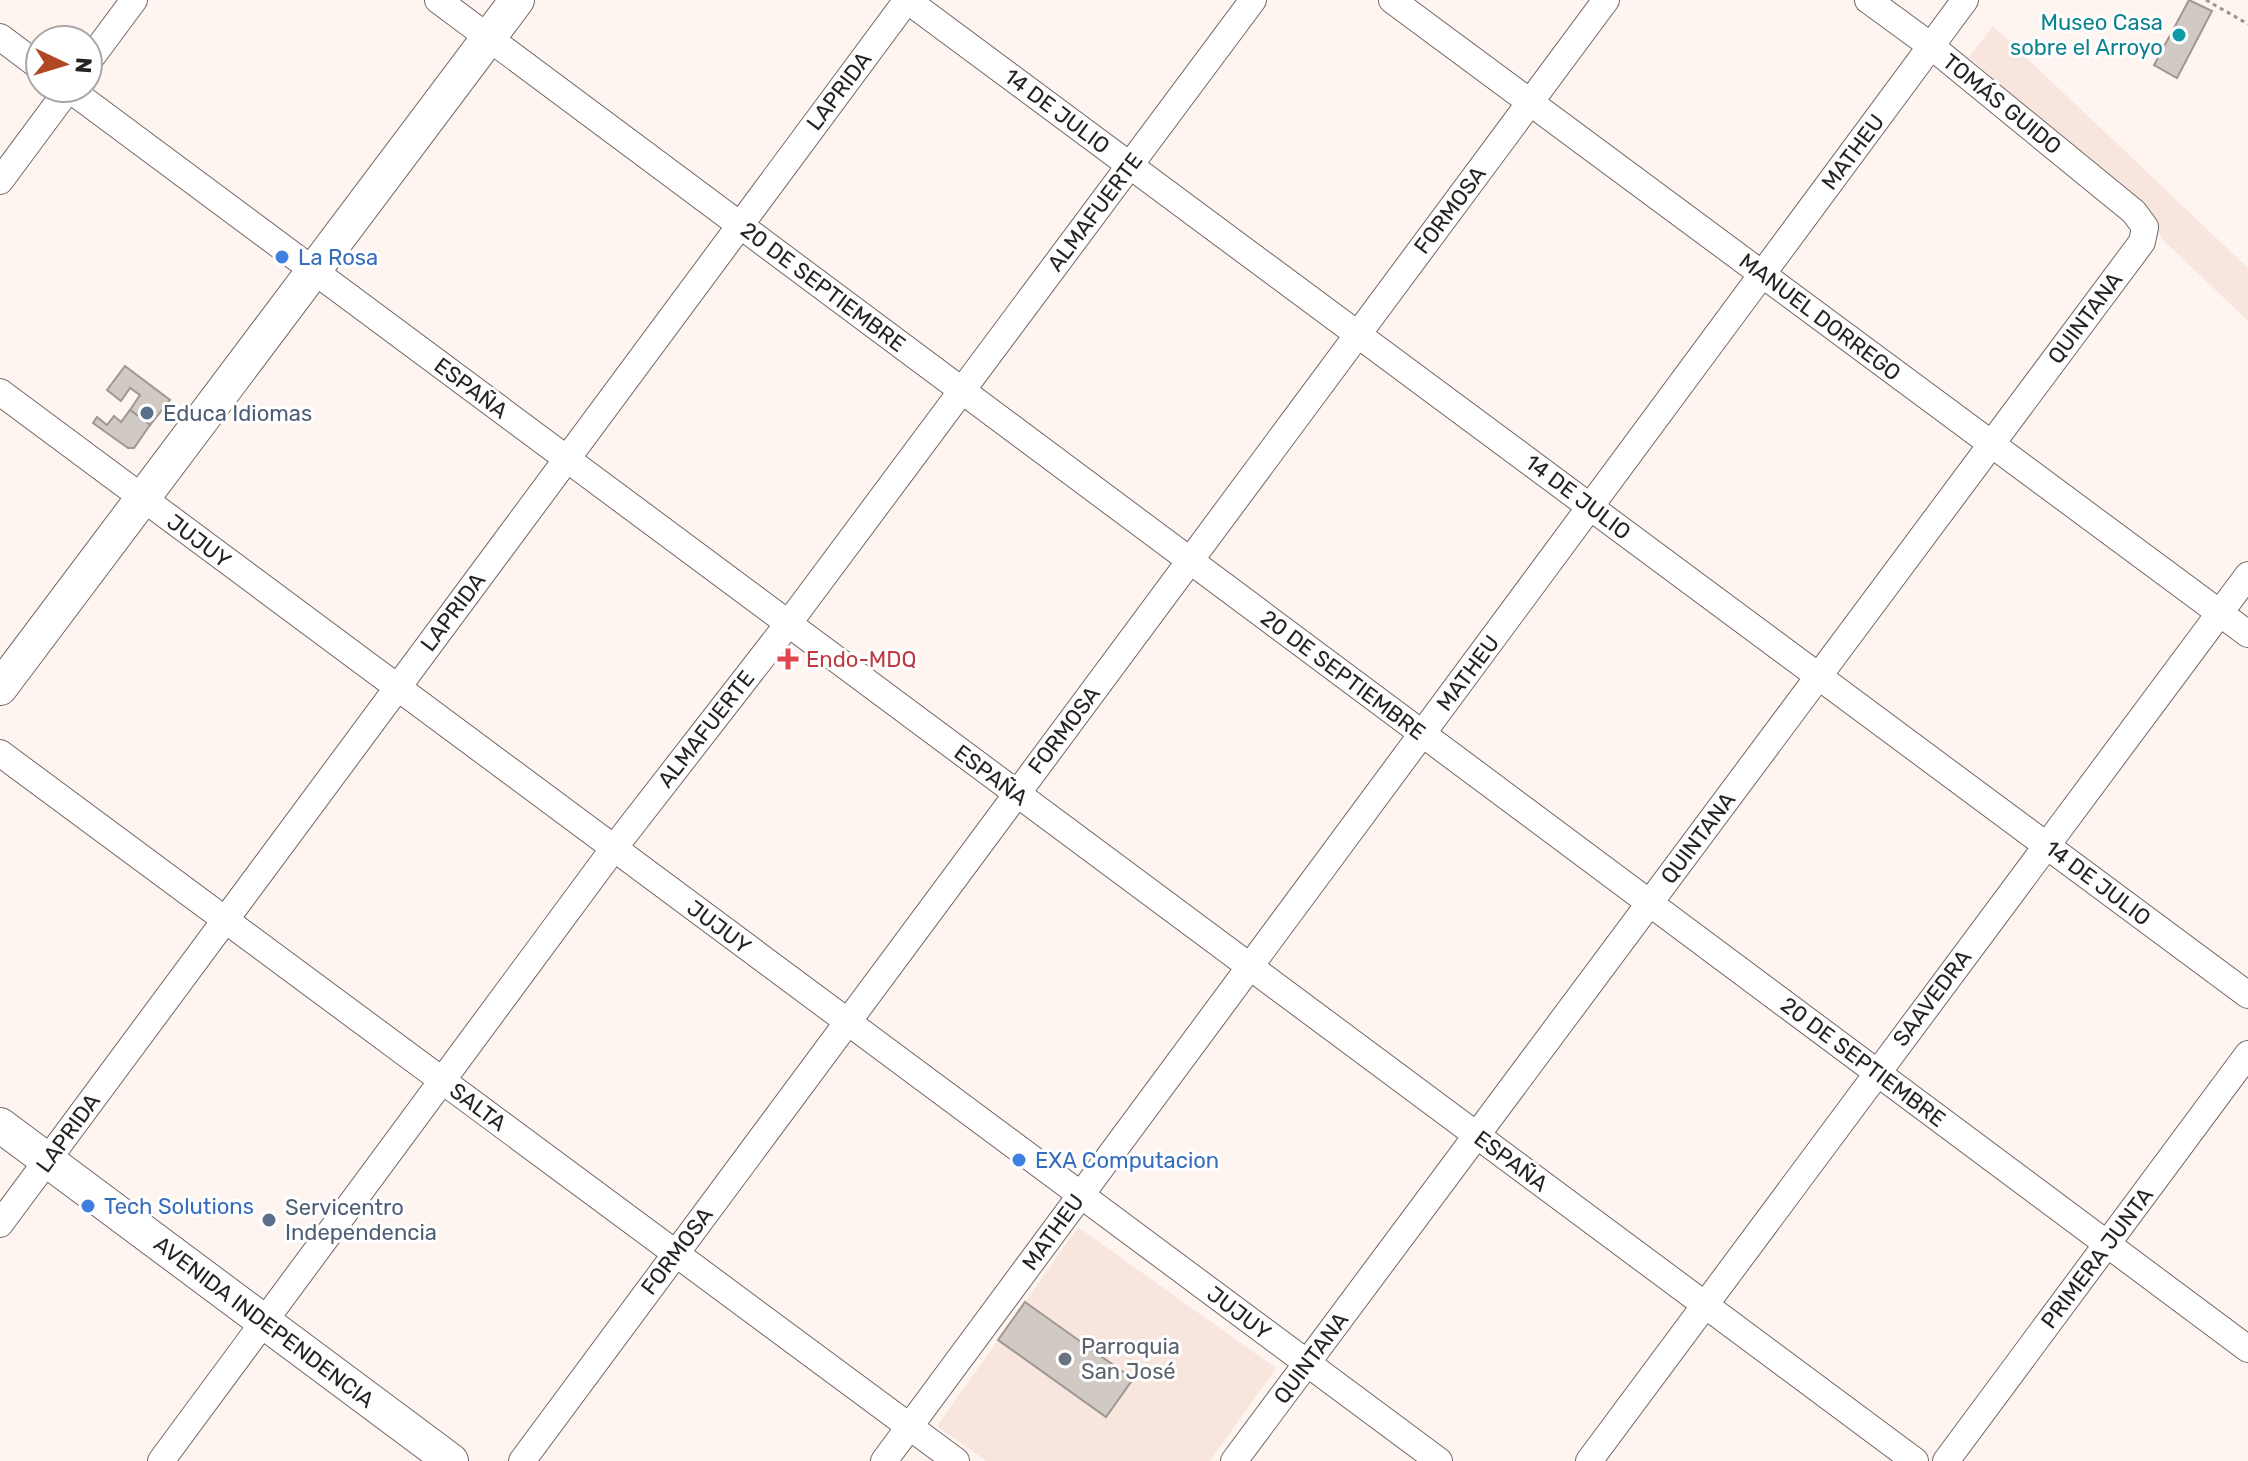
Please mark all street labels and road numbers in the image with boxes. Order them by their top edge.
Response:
street label: LAPRIDA [801,46,877,136]
street label: TOMÁS GUIDO [1937,48,2067,160]
street label: 14 DE JULIO [999,63,1115,159]
street label: MATHEU [1816,109,1890,195]
street label: ALMAFUERTE [1042,147,1148,277]
street label: FORMOSA [1408,161,1492,259]
street label: 20 DE SEPTIEMBRE [735,216,911,358]
street label: MANUEL DORREGO [1734,247,1906,387]
street label: QUINTANA [2042,267,2128,369]
street label: ESPAÑA [429,352,513,425]
street label: 14 DE JULIO [1520,449,1636,545]
street label: JUJUY [162,508,236,574]
street label: LAPRIDA [415,567,491,657]
street label: 20 DE SEPTIEMBRE [1255,604,1431,746]
street label: MATHEU [1431,630,1505,716]
street label: ALMAFUERTE [652,665,760,793]
street label: FORMOSA [1022,681,1106,779]
street label: ESPAÑA [949,739,1033,812]
street label: QUINTANA [1655,787,1741,889]
street label: 14 DE JULIO [2040,835,2156,931]
street label: JUJUY [682,894,756,960]
street label: SAAVEDRA [1887,944,1977,1052]
street label: 20 DE SEPTIEMBRE [1775,991,1951,1133]
street label: SALTA [444,1077,512,1137]
street label: LAPRIDA [30,1088,106,1178]
street label: ESPAÑA [1469,1125,1553,1198]
street label: PRIMERA JUNTA [2035,1182,2159,1334]
street label: MATHEU [1016,1189,1090,1275]
street label: FORMOSA [635,1202,719,1300]
street label: AVENIDA INDEPENDENCIA [149,1230,380,1414]
street label: JUJUY [1202,1280,1276,1346]
street label: QUINTANA [1268,1307,1354,1409]

